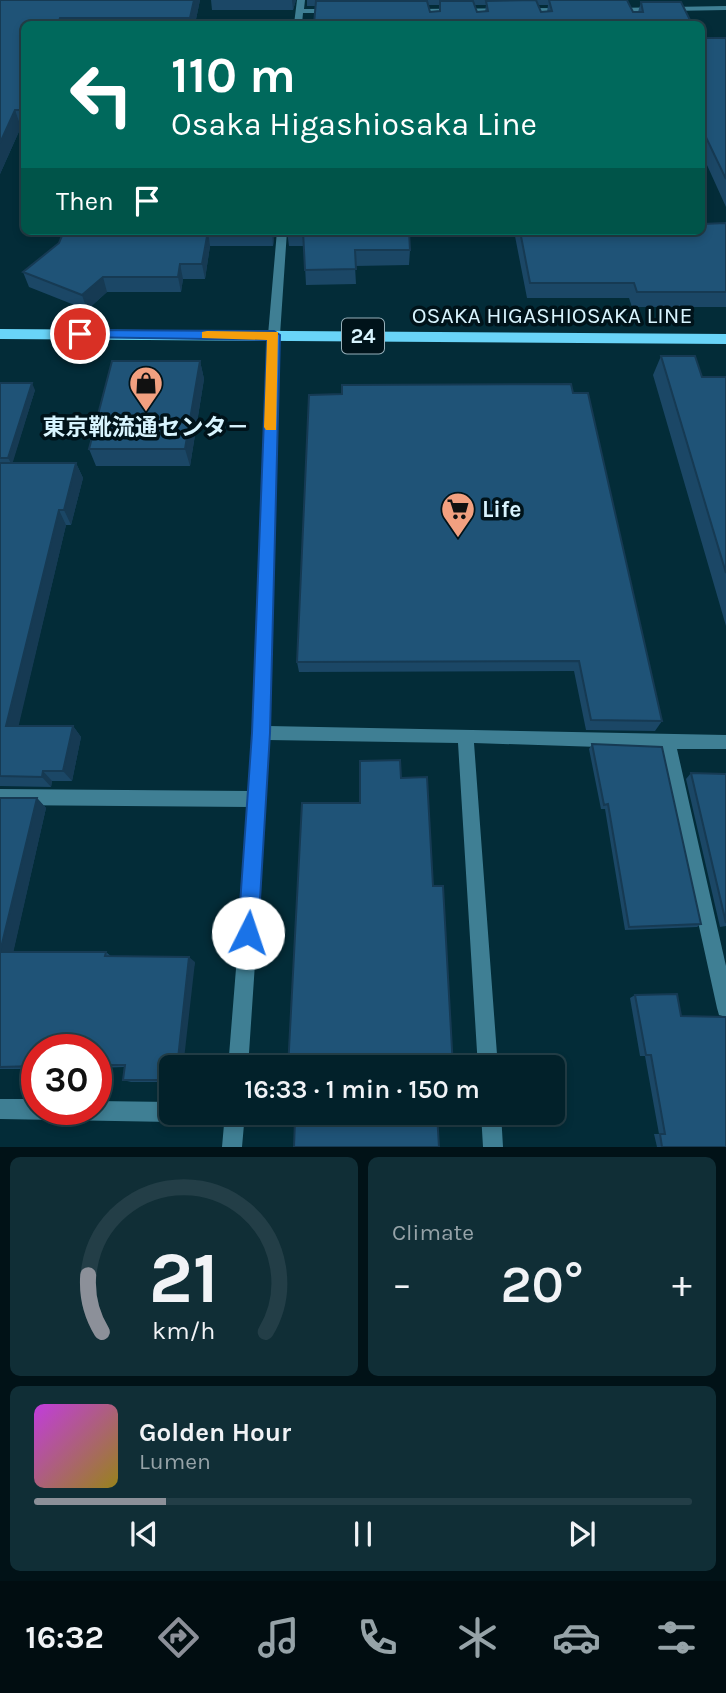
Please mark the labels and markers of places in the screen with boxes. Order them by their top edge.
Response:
pin [50,304,110,364]
shop icon: 東京靴流通センタ－ [127,364,165,413]
place label: 東京靴流通センタ－ [43,414,250,441]
supermarket icon: Life [439,490,477,539]
place label: Life [482,496,522,523]

